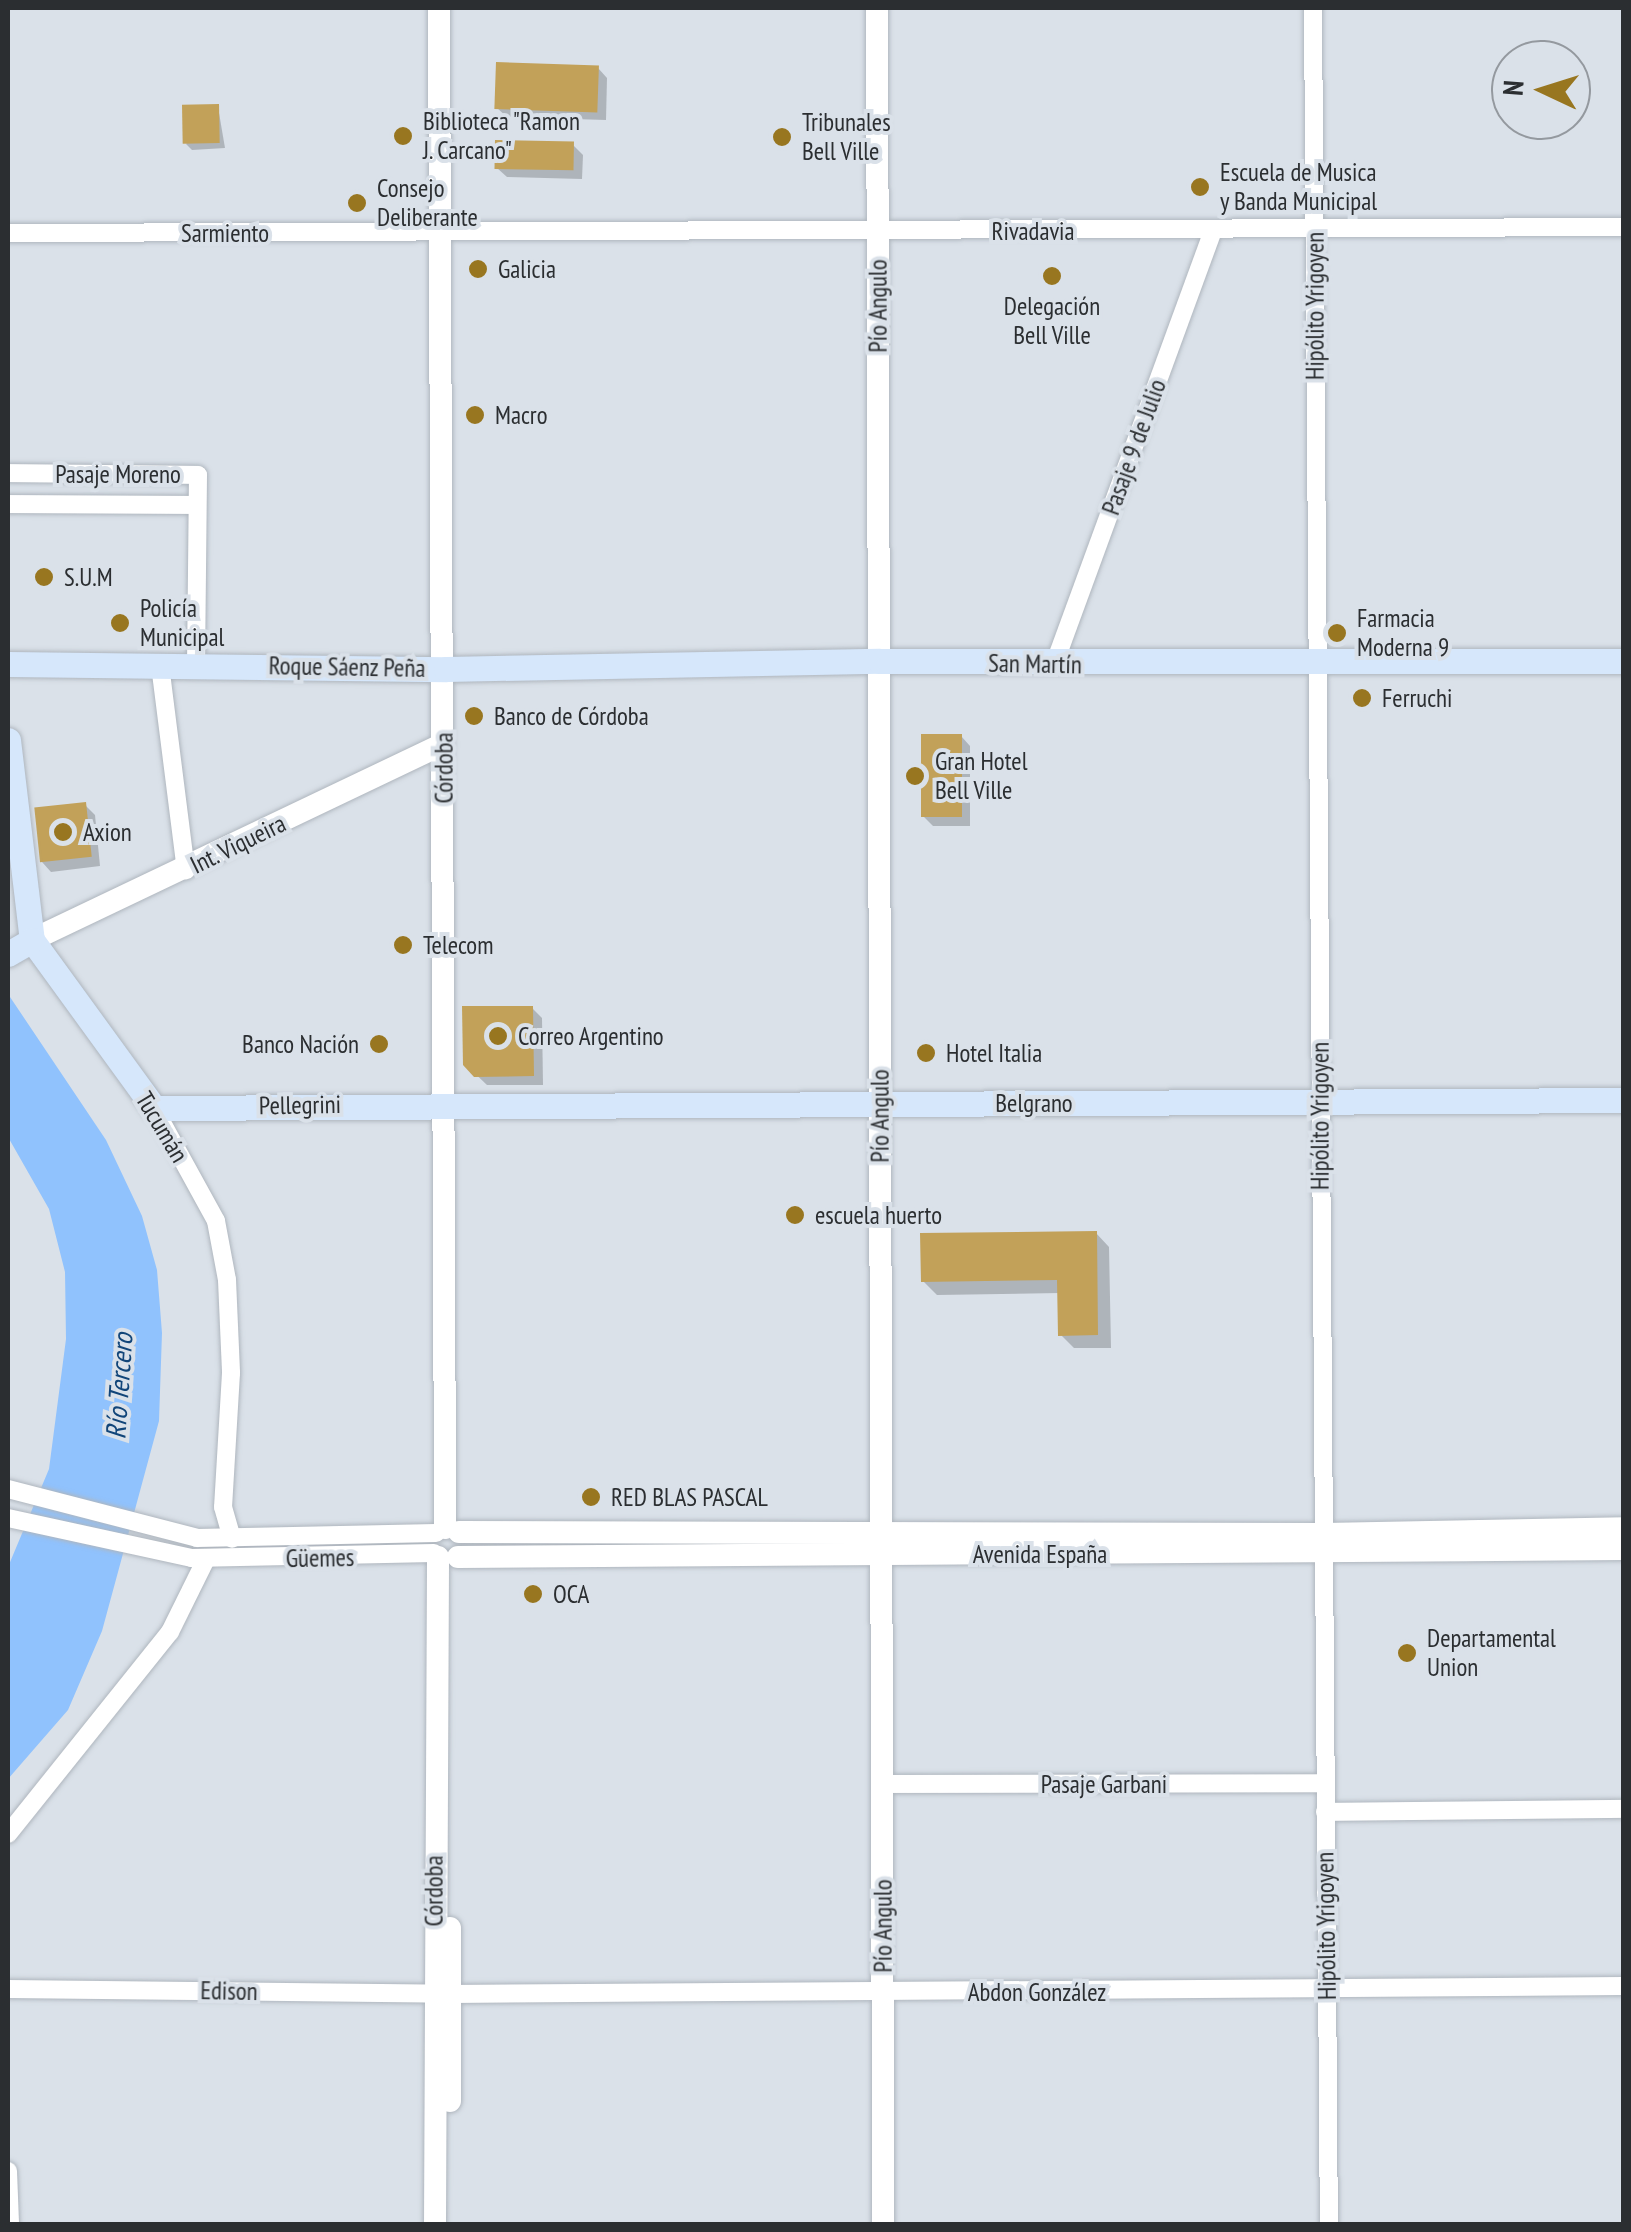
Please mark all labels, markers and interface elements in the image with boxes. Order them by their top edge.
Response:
north arrow [1491,40,1591,140]
text: N [1494,79,1532,97]
place label: Biblioteca "Ramon J. Carcano" [423,107,581,166]
place label: Tribunales Bell Ville [802,108,891,167]
marker: Biblioteca "Ramon J. Carcano" [392,125,414,147]
marker: Tribunales Bell Ville [771,126,793,148]
place label: Escuela de Musica y Banda Municipal [1220,158,1378,217]
place label: Consejo Deliberante [377,174,478,233]
marker: Escuela de Musica y Banda Municipal [1189,176,1211,198]
marker: Consejo Deliberante [346,192,368,214]
street label: Rivadavia [991,216,1075,246]
street label: Sarmiento [181,218,269,248]
street label: Hipólito Yrigoyen [1300,232,1330,380]
place label: Galicia [498,254,556,284]
marker: Galicia [467,258,489,280]
street label: Pío Angulo [863,259,893,353]
marker: Delegación Bell Ville [1041,265,1063,287]
place label: Delegación Bell Ville [1004,292,1100,351]
street label: Pasaje 9 de Julio [1096,375,1172,519]
place label: Macro [495,400,547,430]
marker: Macro [464,404,486,426]
street label: Pasaje Moreno [55,459,181,489]
place label: S.U.M [64,562,113,592]
marker: S.U.M [33,566,55,588]
place label: Policía Municipal [140,594,224,653]
place label: Farmacia Moderna 9 [1357,604,1449,663]
marker: Policía Municipal [109,612,131,634]
marker: Farmacia Moderna 9 [1326,622,1348,644]
street label: San Martín [988,648,1082,680]
street label: Roque Sáenz Peña [268,651,426,683]
place label: Ferruchi [1382,683,1453,713]
marker: Ferruchi [1351,687,1373,709]
place label: Banco de Córdoba [494,701,649,731]
marker: Banco de Córdoba [463,705,485,727]
street label: Córdoba [429,733,459,803]
place label: Gran Hotel Bell Ville [935,747,1027,806]
marker: Gran Hotel Bell Ville [904,765,926,787]
street label: Int. Viqueira [184,808,292,880]
place label: Axion [83,817,132,847]
marker: Axion [52,821,74,843]
place label: Telecom [423,930,493,960]
marker: Telecom [392,934,414,956]
place label: Correo Argentino [518,1021,664,1051]
marker: Correo Argentino [487,1025,509,1047]
place label: Banco Nación [242,1029,359,1059]
marker: Banco Nación [368,1033,390,1055]
place label: Hotel Italia [946,1038,1042,1068]
marker: Hotel Italia [915,1042,937,1064]
street label: Hipólito Yrigoyen [1305,1042,1335,1190]
street label: Pío Angulo [865,1069,895,1163]
street label: Tucumán [129,1086,195,1168]
street label: Belgrano [995,1088,1073,1118]
street label: Pellegrini [259,1089,341,1121]
place label: escuela huerto [815,1200,942,1230]
marker: escuela huerto [784,1204,806,1226]
water label: Río Tercero [99,1331,139,1441]
place label: RED BLAS PASCAL [611,1482,768,1512]
marker: RED BLAS PASCAL [580,1486,602,1508]
street label: Avenida España [973,1539,1107,1569]
street label: Güemes [285,1542,355,1574]
place label: OCA [553,1579,589,1609]
marker: OCA [522,1583,544,1605]
place label: Departamental Union [1427,1624,1556,1683]
marker: Departamental Union [1396,1642,1418,1664]
street label: Pasaje Garbani [1041,1769,1167,1799]
street label: Hipólito Yrigoyen [1310,1851,1342,2001]
street label: Córdoba [419,1856,449,1926]
street label: Pío Angulo [868,1879,898,1973]
street label: Edison [200,1976,258,2006]
street label: Abdon González [968,1977,1106,2007]

